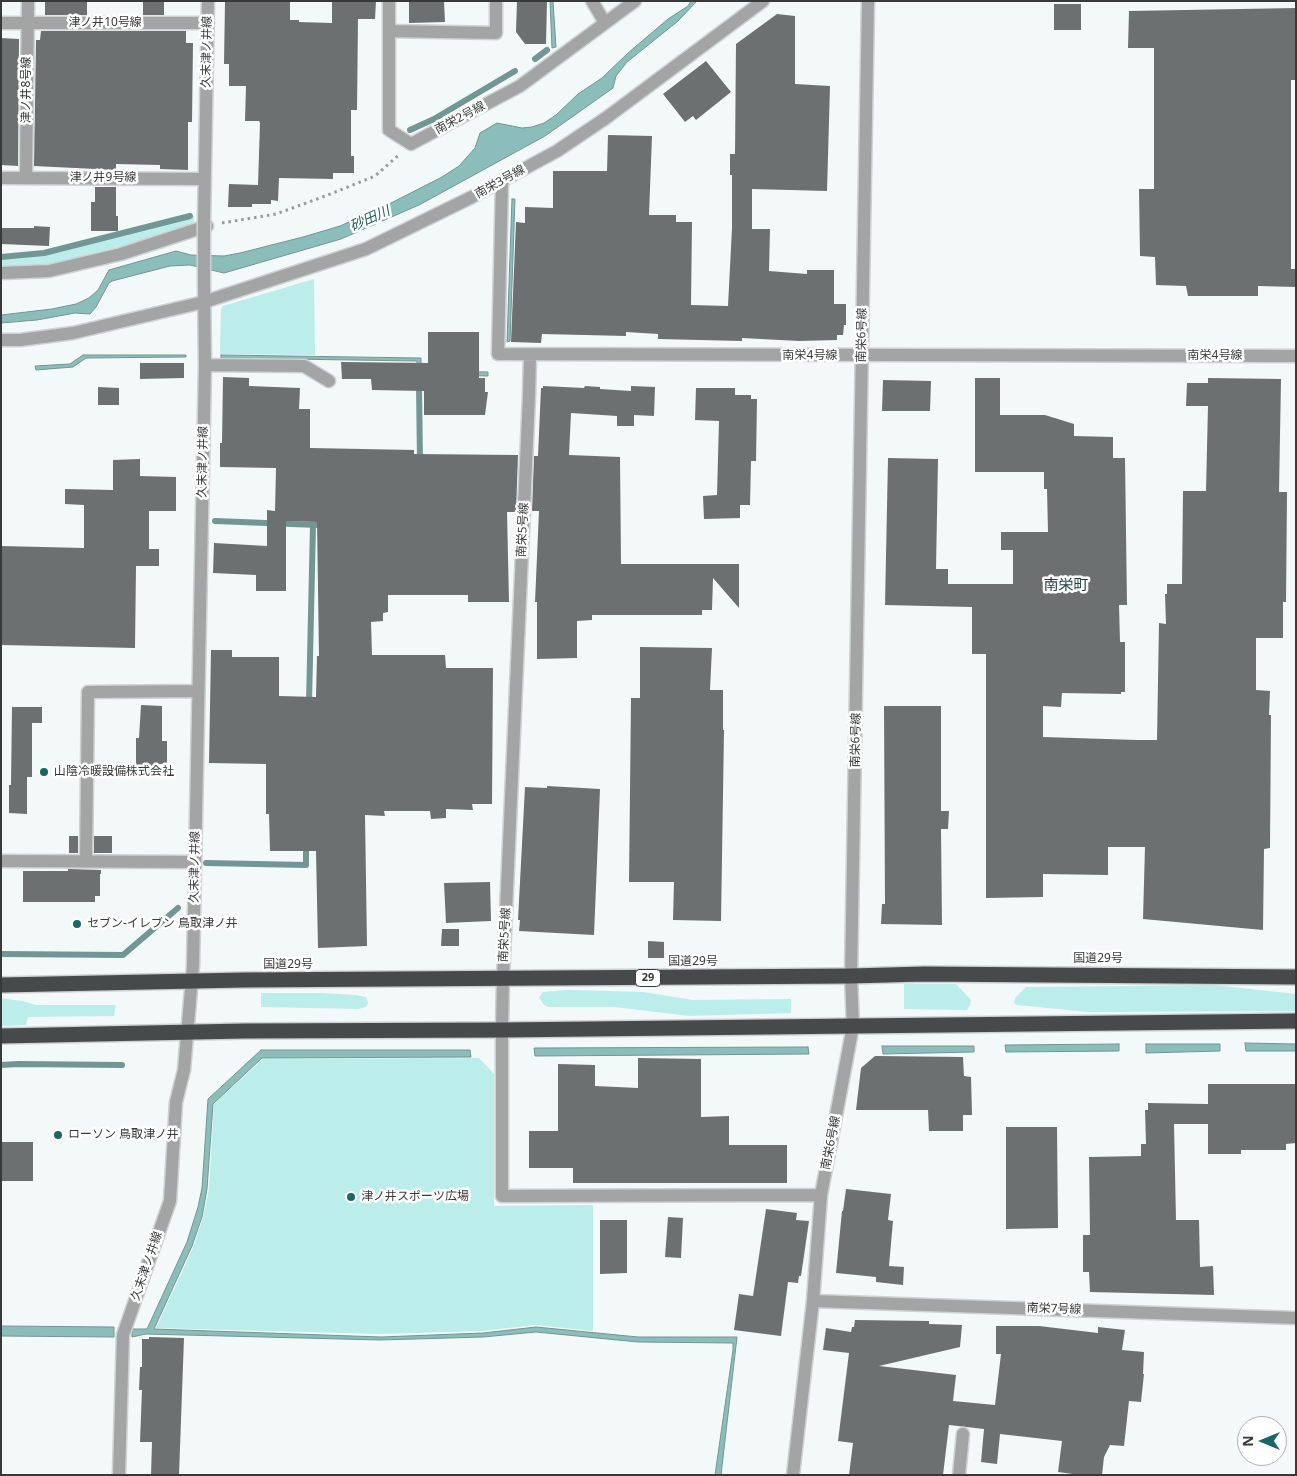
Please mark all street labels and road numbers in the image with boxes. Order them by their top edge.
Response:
street label: 津ノ井10号線 [68,16,142,30]
street label: 久末津ノ井線 [199,16,215,88]
street label: 津ノ井8号線 [20,57,34,123]
street label: 南栄2号線 [432,99,488,137]
street label: 南栄3号線 [473,162,527,202]
street label: 津ノ井9号線 [70,171,136,185]
street label: 南栄6号線 [854,307,870,363]
street label: 南栄4号線 [783,349,837,363]
street label: 南栄4号線 [1188,349,1242,363]
street label: 久末津ノ井線 [195,426,211,498]
street label: 南栄5号線 [514,502,532,558]
street label: 南栄6号線 [848,712,864,768]
street label: 久末津ノ井線 [187,831,203,903]
street label: 南栄5号線 [496,907,514,963]
street label: 国道29号 [1073,952,1123,966]
street label: 国道29号 [668,955,718,969]
street label: 国道29号 [263,958,313,972]
road number: 29 [636,970,660,986]
street label: 南栄6号線 [819,1115,843,1171]
street label: 久末津ノ井線 [128,1230,166,1302]
street label: 南栄7号線 [1026,1301,1082,1317]

